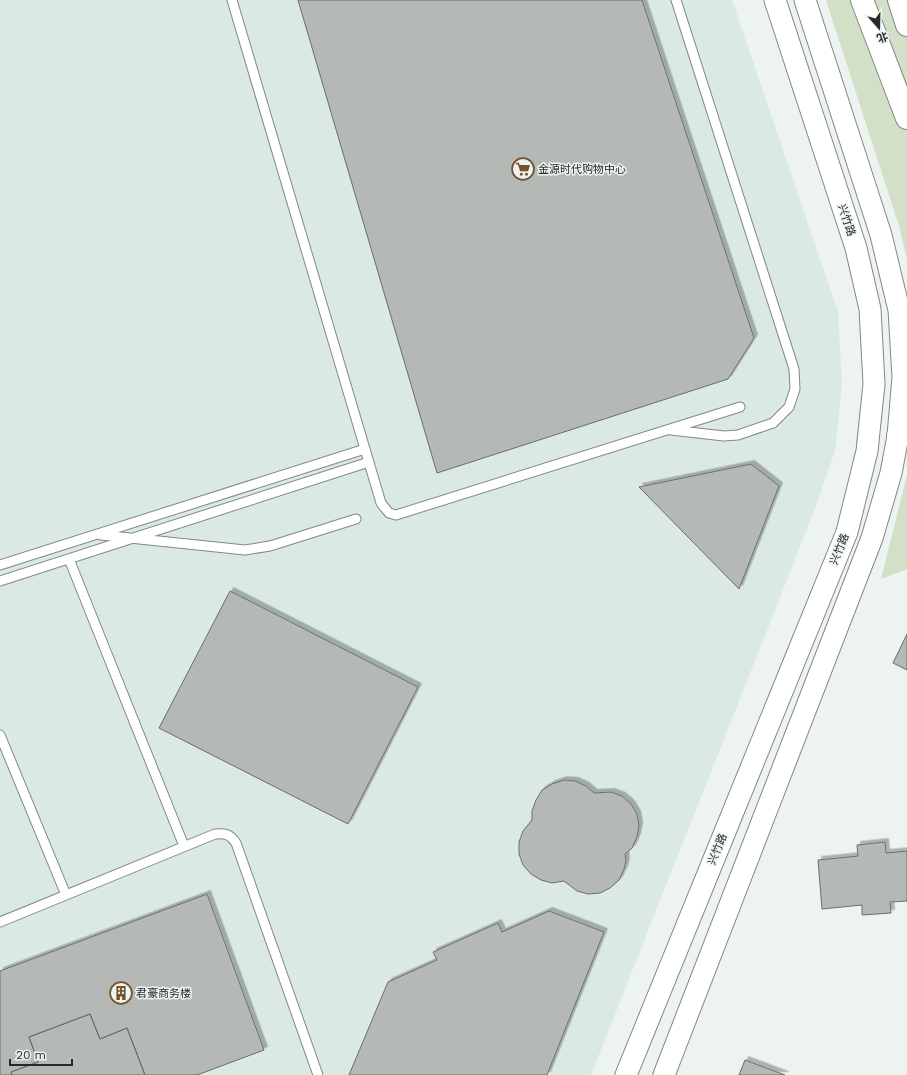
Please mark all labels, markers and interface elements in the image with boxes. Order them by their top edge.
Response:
north arrow [859,8,899,48]
text: 北 [875,29,890,45]
supermarket icon: 金源时代购物中心 [510,156,536,182]
place label: 金源时代购物中心 [538,163,626,176]
street label: 兴竹路 [835,202,858,238]
street label: 兴竹路 [827,531,852,567]
street label: 兴竹路 [705,831,730,867]
building icon: 君豪商务楼 [108,980,134,1006]
place label: 君豪商务楼 [136,987,191,1000]
scale bar [10,1041,72,1067]
text: 20 m [16,1048,46,1062]

